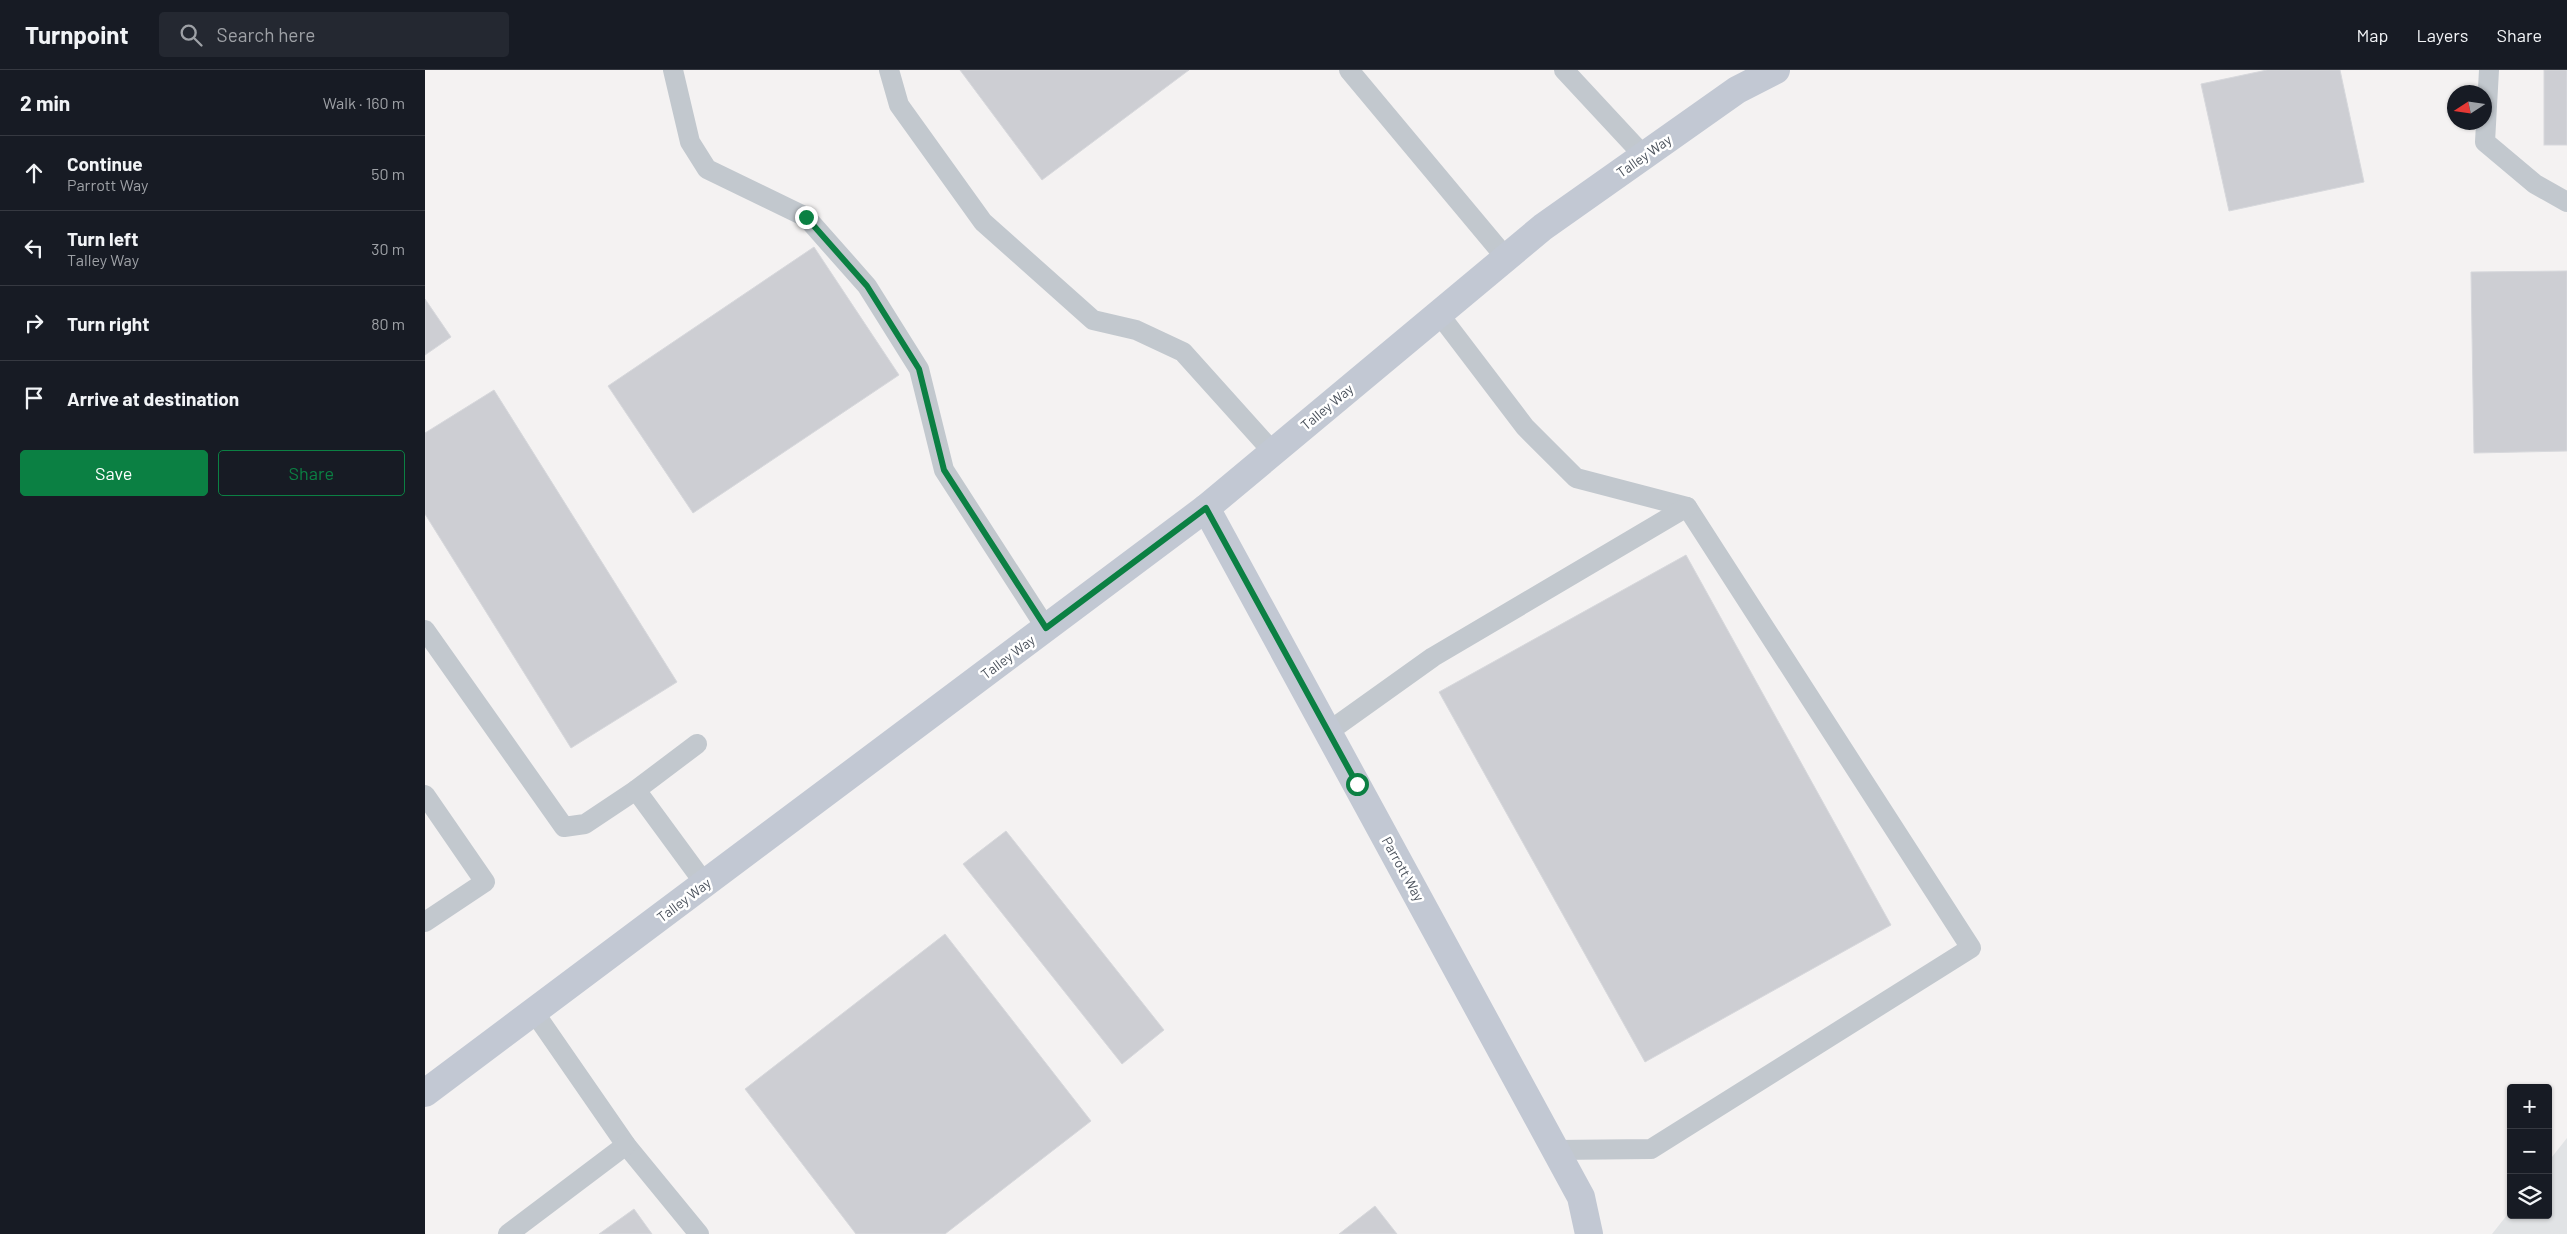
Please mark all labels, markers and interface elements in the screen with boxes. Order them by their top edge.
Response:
search box [159,12,509,57]
text: Turnpoint [25,20,129,49]
icon: search [177,21,205,49]
text: Search here [217,23,315,46]
text: Map [2356,24,2388,46]
text: Layers [2416,24,2469,46]
text: Share [2497,24,2542,46]
north arrow [2447,85,2492,130]
text: 2 min [20,90,70,115]
text: Walk · 160 m [323,93,405,112]
street label: Talley Way [1613,130,1675,181]
text: Continue [67,152,143,175]
icon: ahead [20,159,48,187]
text: 50 m [371,164,405,183]
text: Parrott Way [67,175,148,194]
route end [795,206,818,229]
text: Turn left [67,227,138,250]
icon: left [20,234,48,262]
text: 30 m [371,239,405,258]
text: Talley Way [67,250,139,269]
icon: right [20,309,48,337]
text: Turn right [67,312,149,335]
text: 80 m [371,314,405,333]
street label: Talley Way [1297,379,1357,433]
icon: arrive [20,384,48,412]
text: Arrive at destination [67,387,239,410]
button: Save [20,450,208,496]
button: Share [218,450,405,496]
street label: Talley Way [977,631,1038,682]
route start [1346,773,1369,796]
street label: Parrott Way [1379,833,1428,904]
street label: Talley Way [653,874,714,925]
map controls [2507,1084,2552,1219]
button: + [2507,1084,2552,1129]
button: − [2507,1129,2552,1174]
button: layers [2507,1174,2552,1219]

